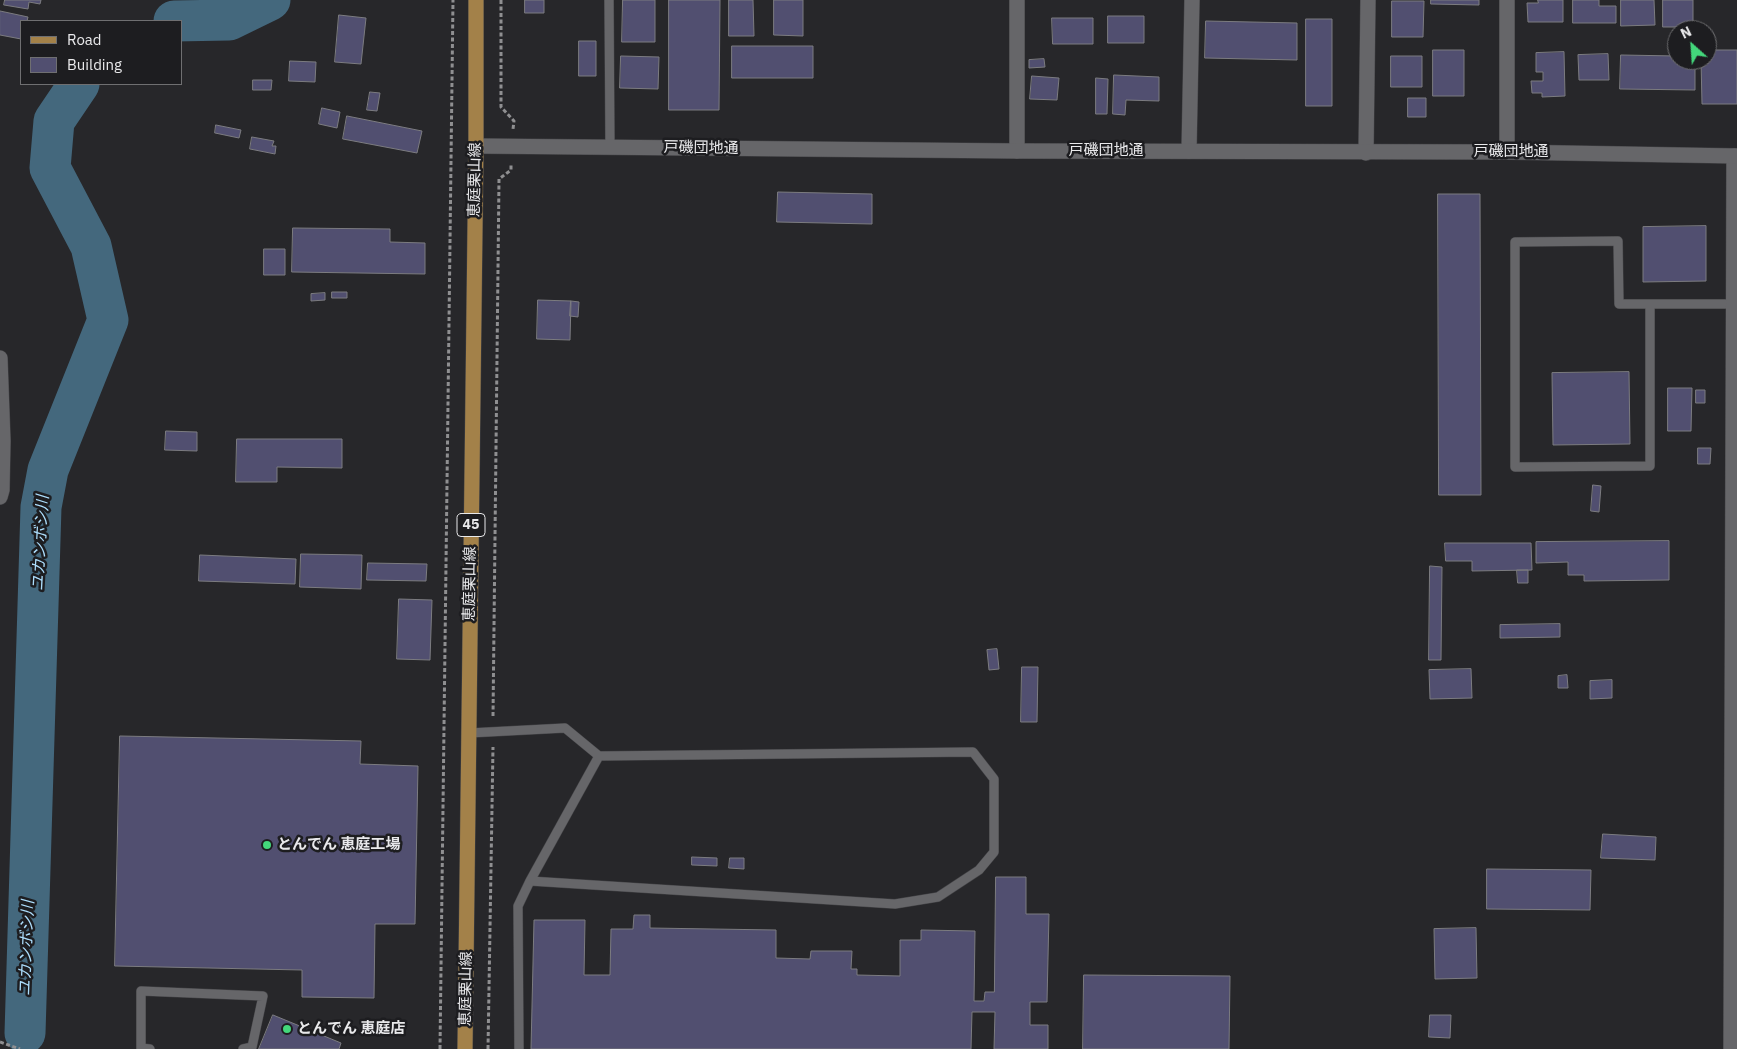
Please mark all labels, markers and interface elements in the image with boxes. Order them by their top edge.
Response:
legend [20,20,182,85]
north arrow [1667,20,1717,70]
text: N [1677,22,1694,43]
text: Road [67,30,102,49]
text: Building [67,55,122,74]
street label: 戸磯団地通 [663,138,739,158]
street label: 恵庭栗山線 [465,142,485,218]
street label: 戸磯団地通 [1069,142,1143,160]
street label: 戸磯団地通 [1474,143,1548,161]
water label: ユカンボシ川 [29,495,53,591]
road number: 45 [457,514,485,536]
street label: 恵庭栗山線 [460,546,480,622]
place label: とんでん 恵庭工場 [277,836,401,854]
marker: とんでん 恵庭工場 [261,839,273,851]
water label: ユカンボシ川 [16,900,38,996]
street label: 恵庭栗山線 [456,951,476,1027]
place label: とんでん 恵庭店 [297,1020,406,1038]
marker: とんでん 恵庭店 [281,1023,293,1035]

